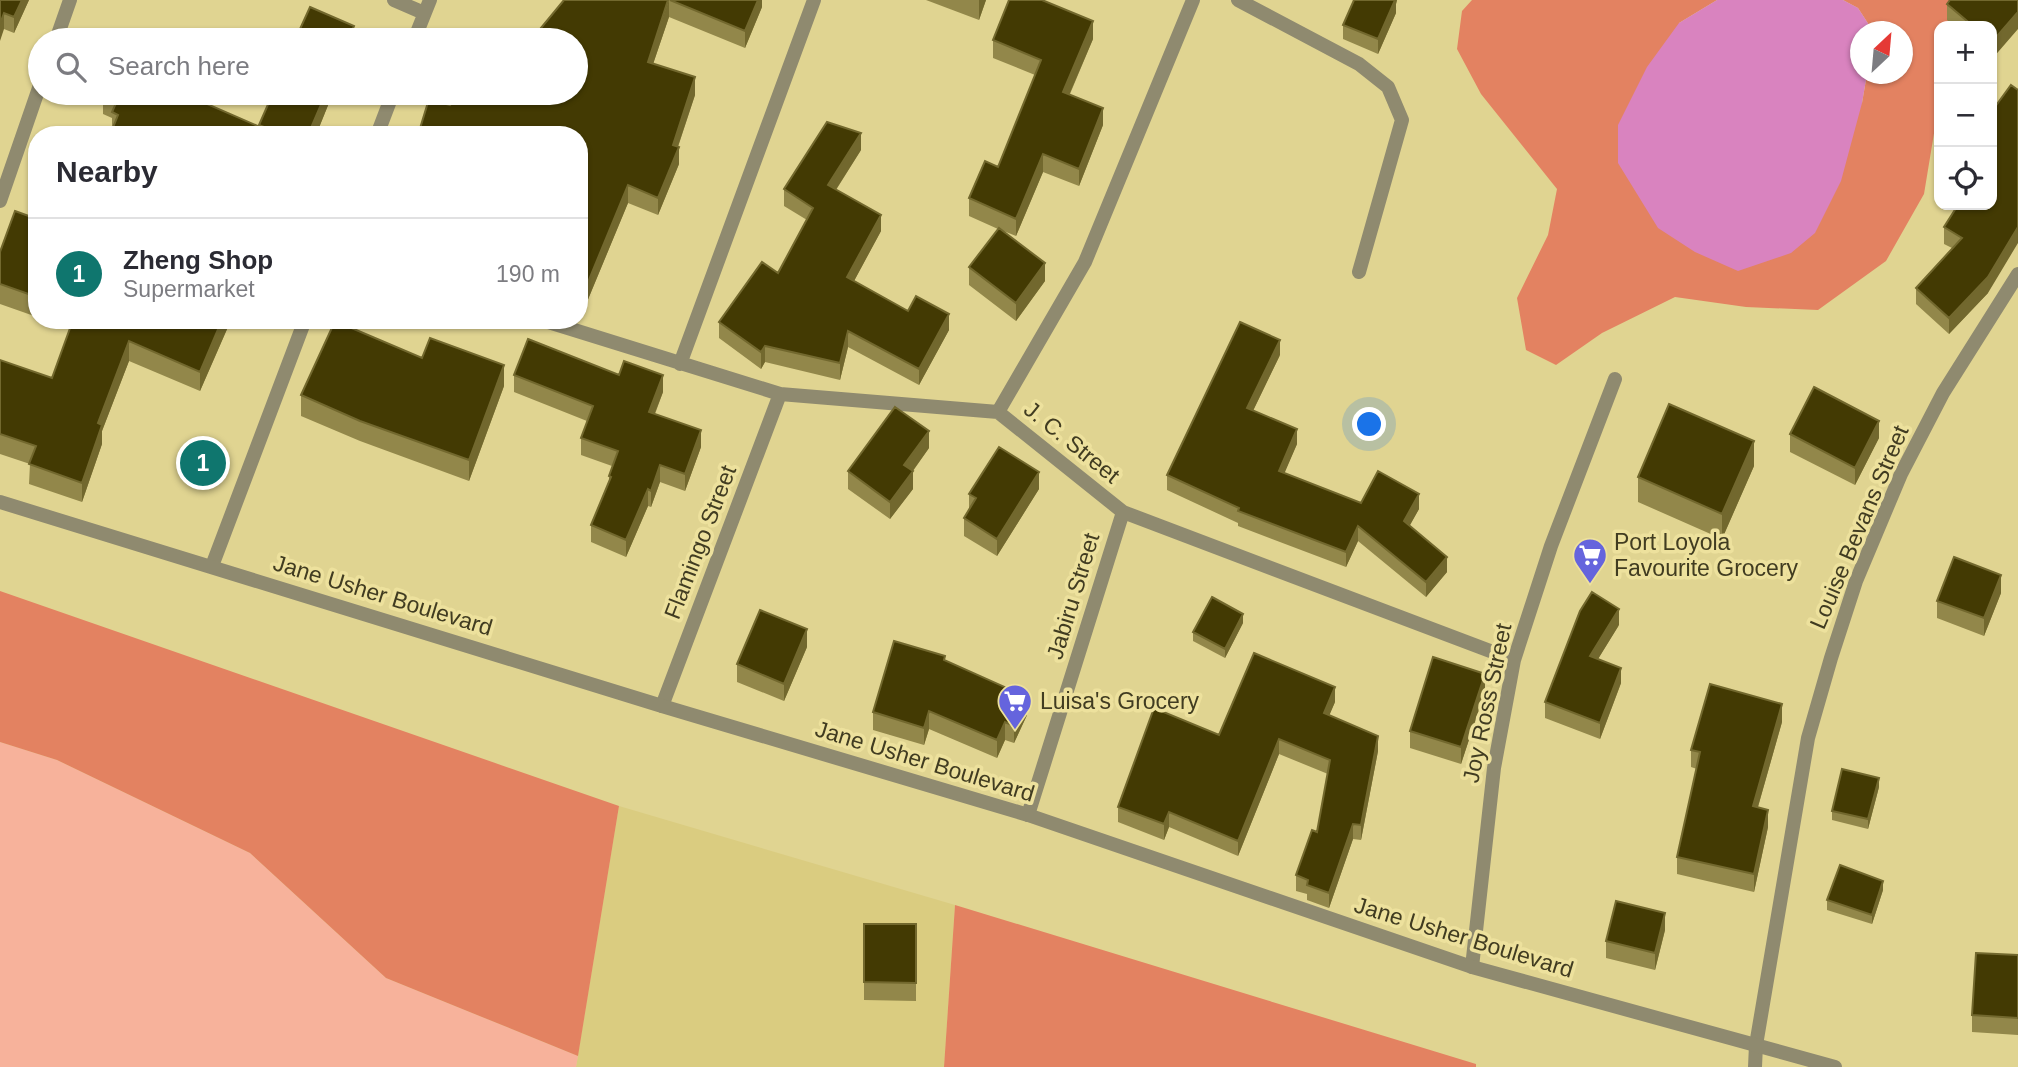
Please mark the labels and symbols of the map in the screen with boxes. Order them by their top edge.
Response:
north arrow [1850,21,1913,84]
street label: J. C. Street [1019,396,1125,489]
your location [1352,407,1386,441]
street label: Louise Bevans Street [1804,421,1914,633]
pin: 1 [180,437,226,489]
street label: Flamingo Street [659,461,741,622]
street label: Jabiru Street [1042,529,1105,662]
place label: Port Loyola Favourite Grocery [1614,529,1799,581]
supermarket icon: Port Loyola Favourite Grocery [1571,536,1609,585]
street label: Jane Usher Boulevard [270,549,496,641]
street label: Joy Ross Street [1457,620,1517,785]
supermarket icon: Luisa's Grocery [996,682,1034,731]
place label: Luisa's Grocery [1040,688,1200,714]
street label: Jane Usher Boulevard [812,715,1038,807]
street label: Jane Usher Boulevard [1351,891,1577,983]

